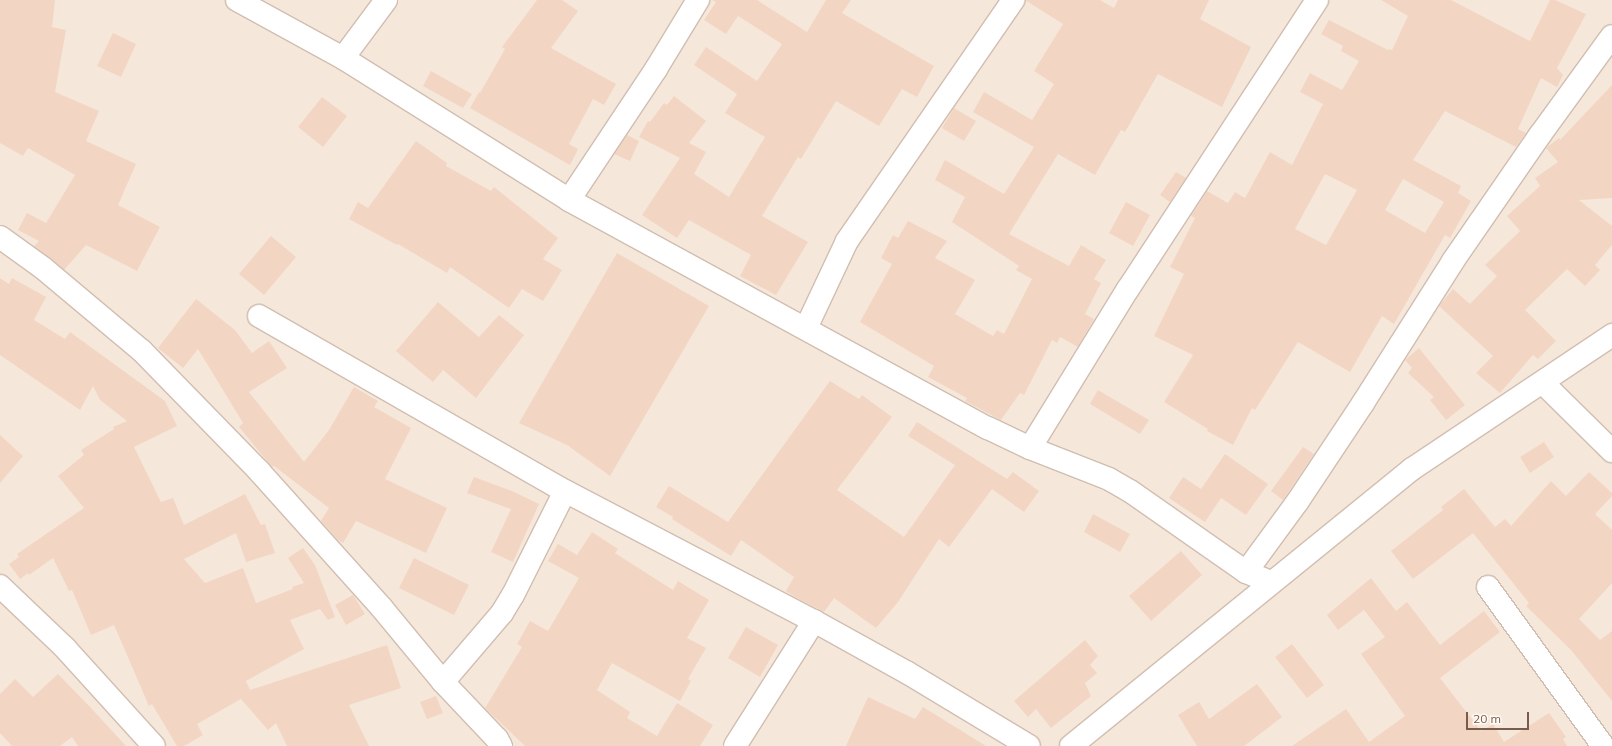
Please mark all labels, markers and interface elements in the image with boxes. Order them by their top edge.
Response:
scale bar [1468,704,1531,730]
text: 20 m [1473,711,1501,726]

